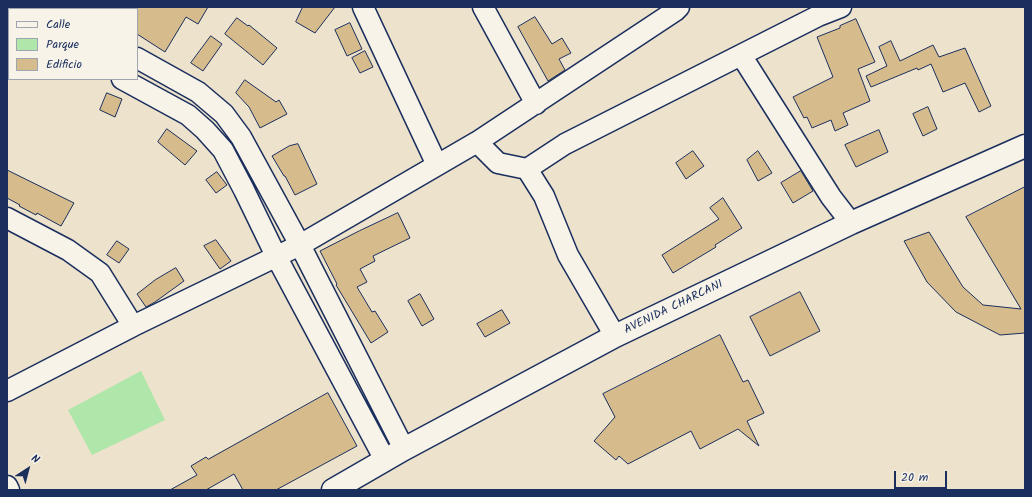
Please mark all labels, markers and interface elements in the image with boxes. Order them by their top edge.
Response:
legend [8,8,138,80]
text: Calle [46,15,70,34]
text: Parque [46,35,79,54]
text: Edificio [46,55,82,74]
street label: AVENIDA CHARCANI [622,278,726,338]
north arrow [8,449,48,489]
text: N [27,450,43,469]
scale bar [896,463,949,489]
text: 20 m [901,468,928,487]

